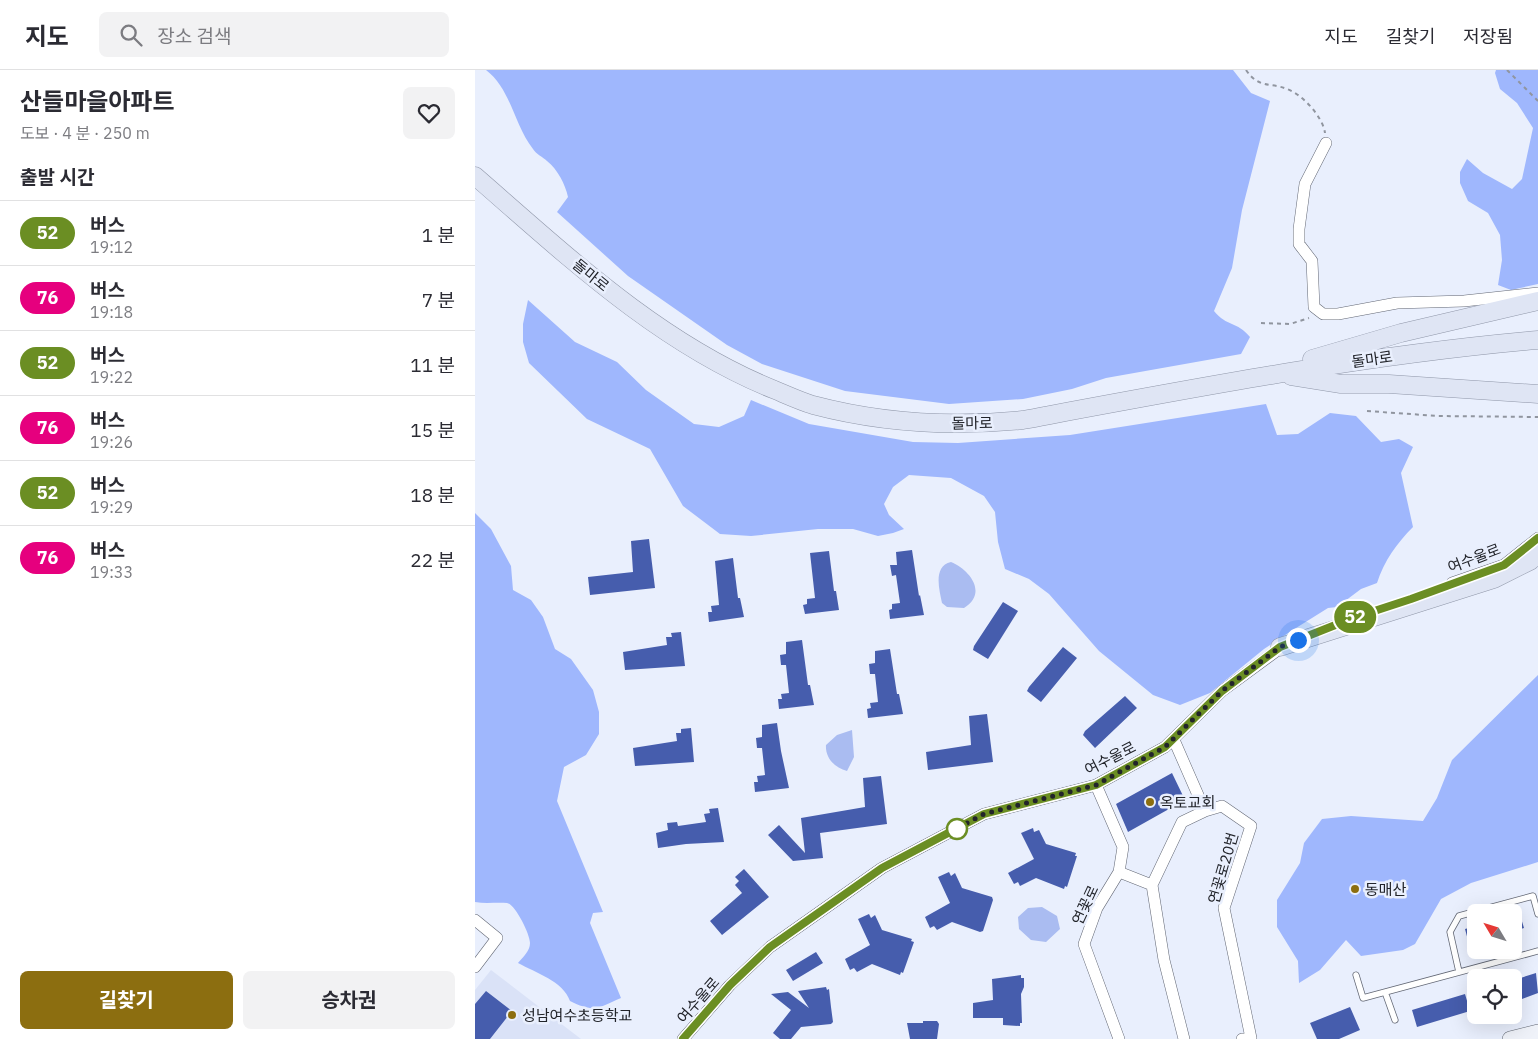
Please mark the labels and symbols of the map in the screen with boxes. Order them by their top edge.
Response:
street label: 돌마로 [569,255,613,295]
street label: 돌마로 [1350,347,1394,371]
street label: 돌마로 [951,413,993,433]
street label: 여수울로 [1445,539,1503,577]
line badge: 52 [1333,601,1377,633]
your location [1286,628,1311,653]
street label: 여수울로 [1081,737,1139,779]
place label: 옥토교회 [1160,793,1215,812]
marker: 옥토교회 [1144,796,1156,808]
unlabelled marker [946,818,968,840]
street label: 연꽃로20번 [1204,830,1242,906]
place label: 동매산 [1365,880,1407,899]
street label: 연꽃로 [1068,882,1102,928]
marker: 동매산 [1349,883,1361,895]
north arrow [1467,904,1523,959]
street label: 여수울로 [673,973,723,1027]
place label: 성남여수초등학교 [522,1006,632,1025]
marker: 성남여수초등학교 [506,1009,518,1021]

